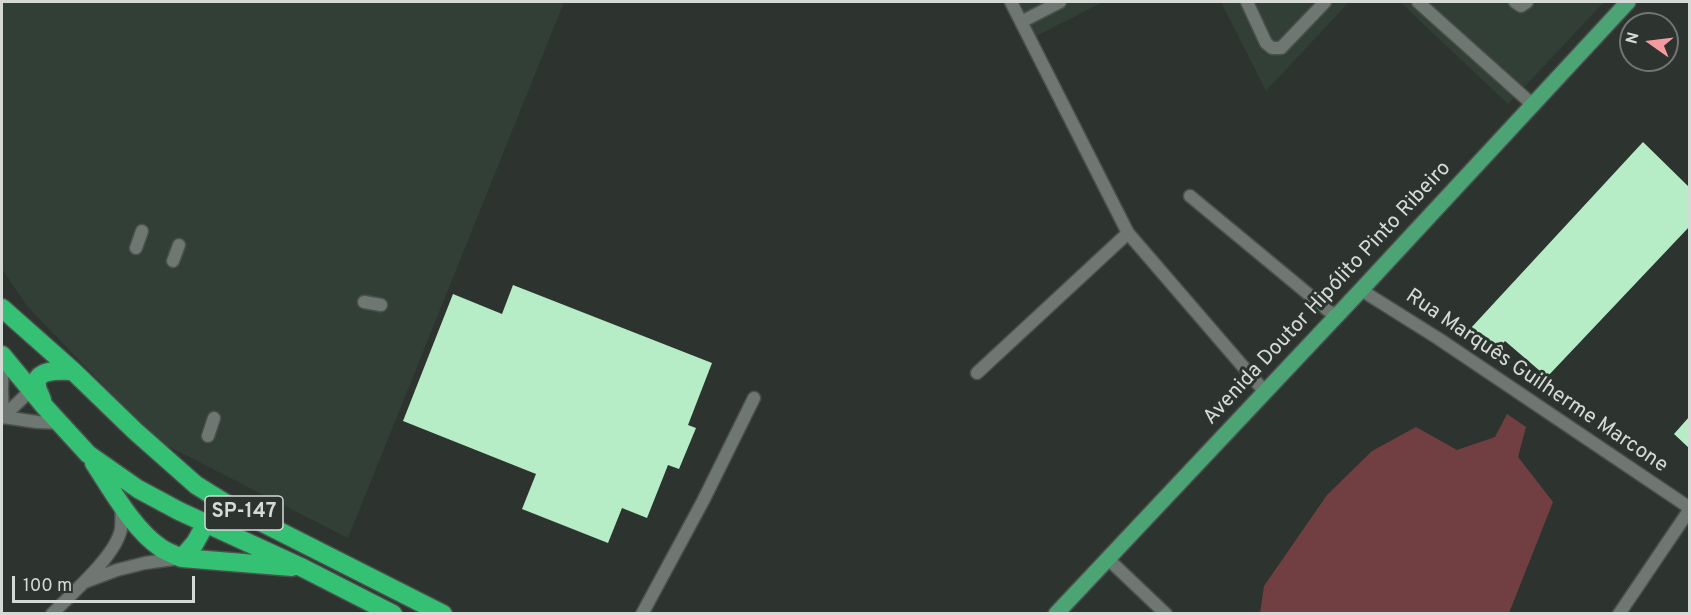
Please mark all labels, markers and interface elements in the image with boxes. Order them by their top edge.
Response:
north arrow [1619,12,1679,72]
text: N [1622,30,1645,46]
street label: Avenida Doutor Hipólito Pinto Ribeiro [1199,157,1457,431]
street label: Rua Marquês Guilherme Marcone [1400,285,1672,479]
road number: SP-147 [205,496,283,530]
scale bar [15,564,198,602]
text: 100 m [23,575,72,598]

